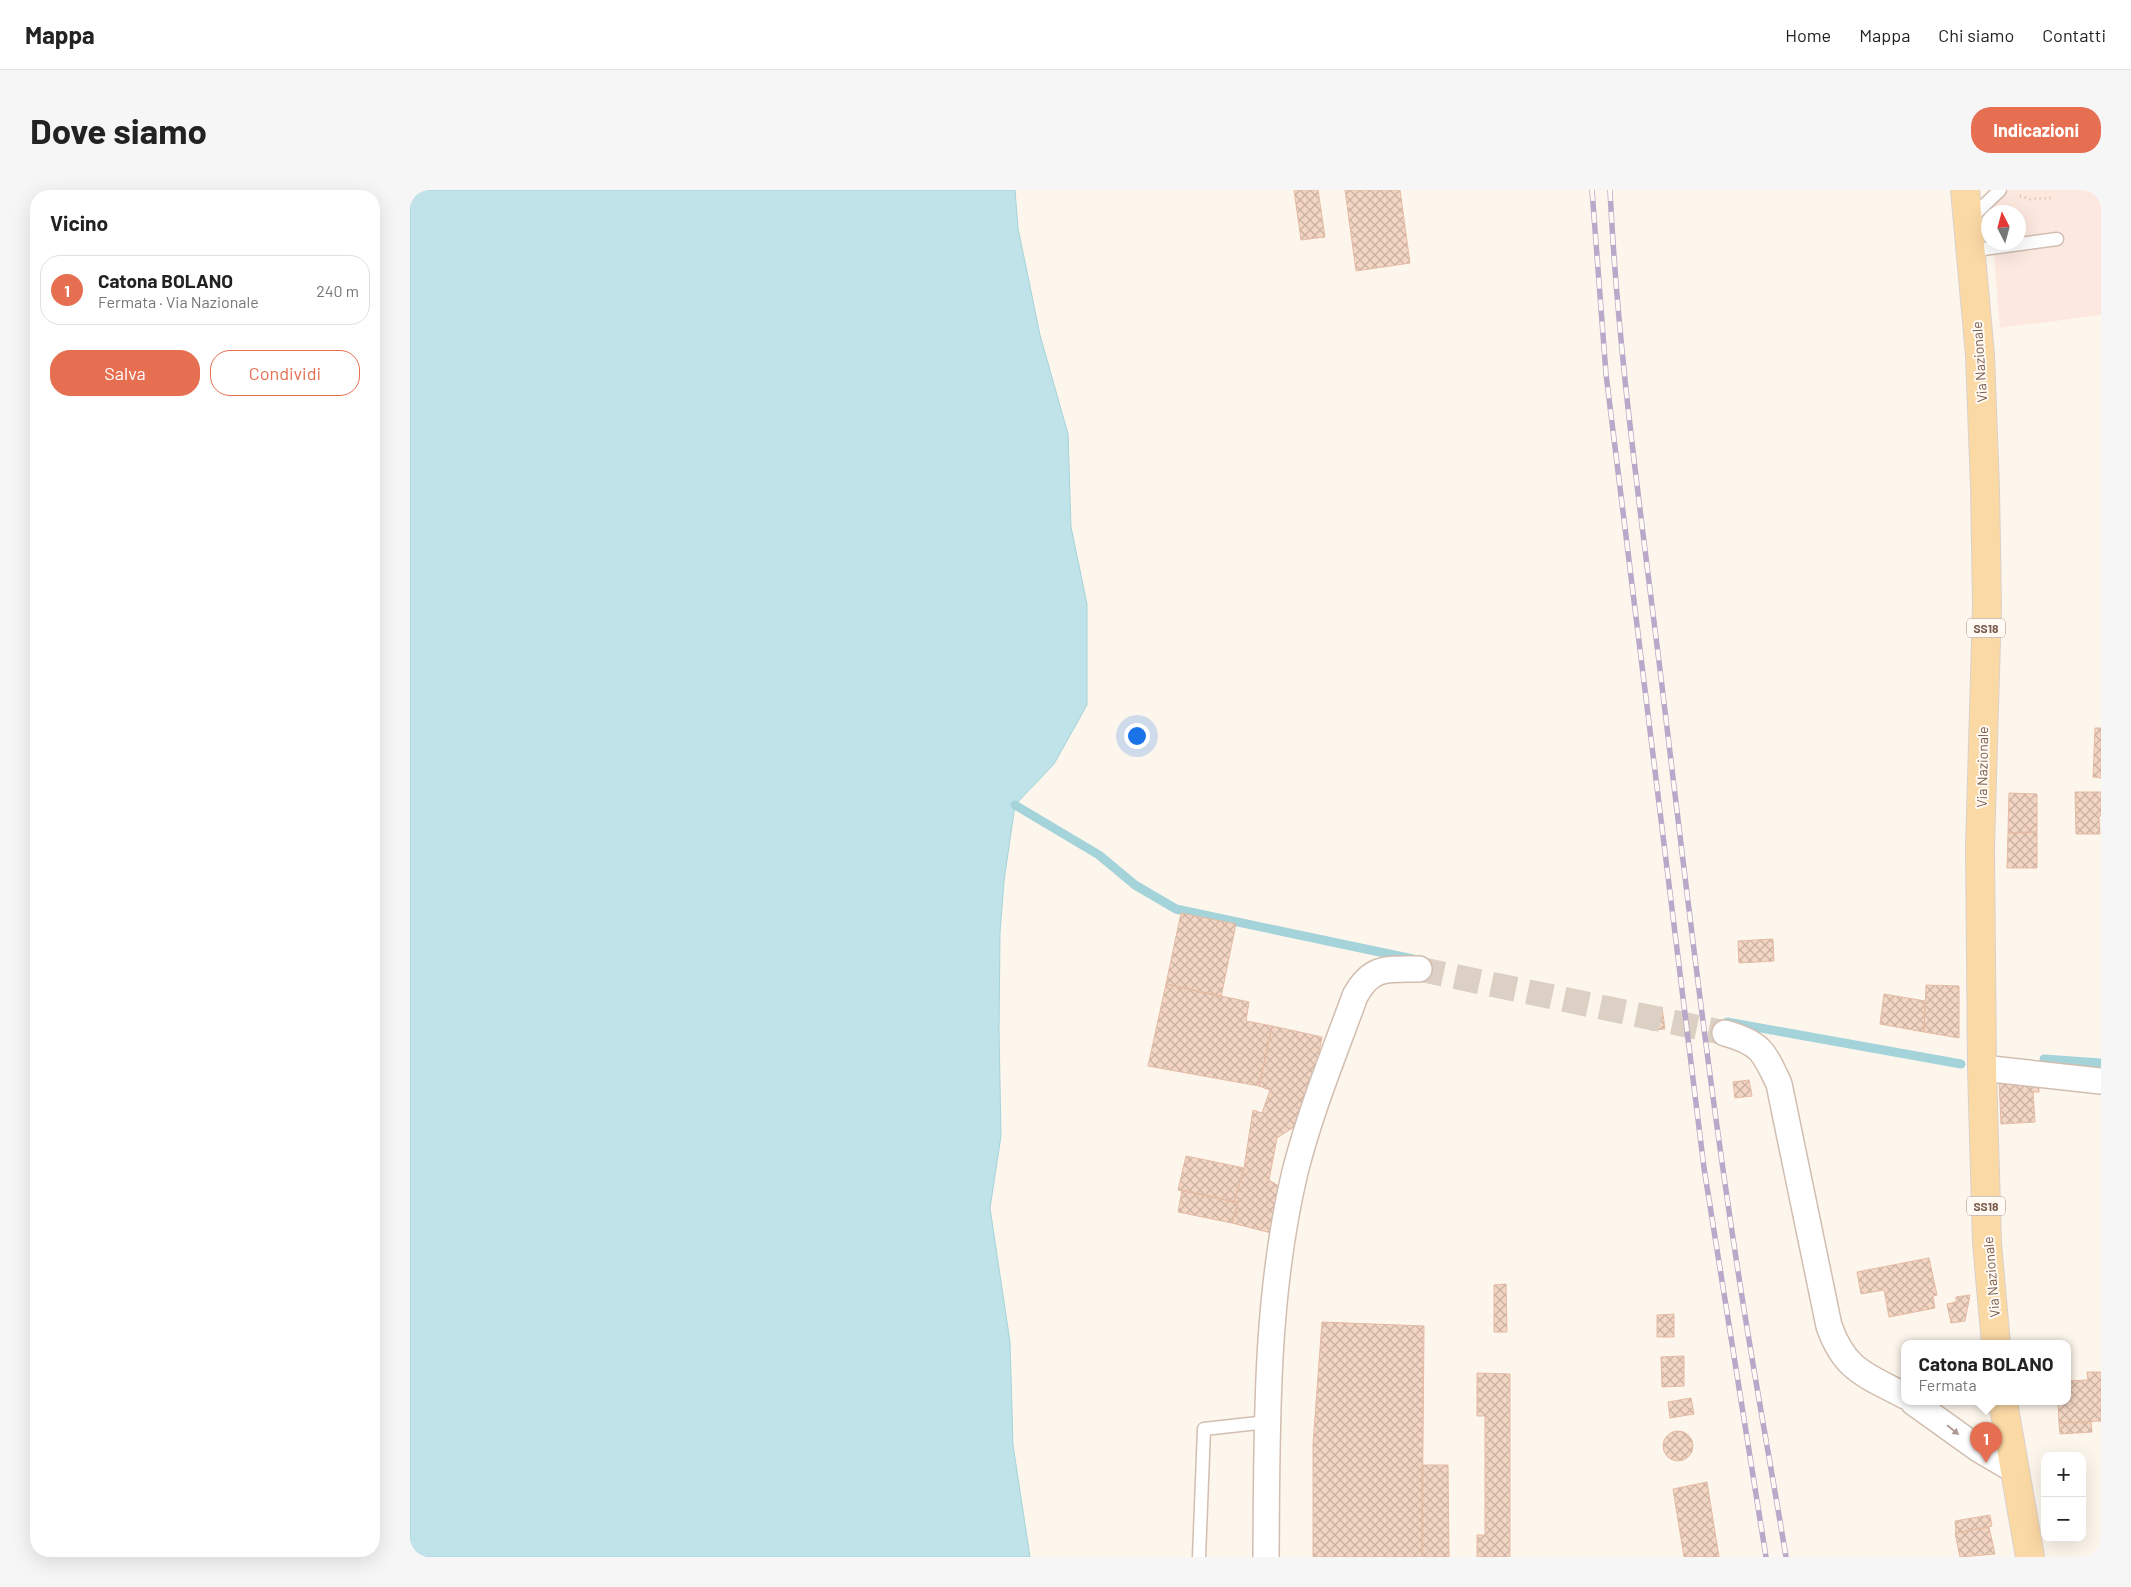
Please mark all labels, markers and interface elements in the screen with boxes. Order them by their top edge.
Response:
text: Mappa [25,20,95,49]
text: Home [1785,24,1831,46]
text: Mappa [1859,24,1910,46]
text: Chi siamo [1938,24,2014,46]
text: Contatti [2042,24,2106,46]
button: Indicazioni [1971,107,2101,153]
text: Dove siamo [30,109,207,151]
north arrow [1981,205,2026,250]
text: Vicino [50,210,108,235]
text: Catona BOLANO [98,269,233,292]
text: 1 [64,281,70,300]
text: 240 m [316,281,359,300]
text: Fermata · Via Nazionale [98,292,259,311]
street label: Via Nazionale [1968,321,1990,403]
button: Salva [50,350,200,396]
button: Condividi [210,350,360,396]
road number: SS18 [1967,618,2005,638]
your location [1124,723,1150,749]
street label: Via Nazionale [1973,726,1991,808]
road number: SS18 [1967,1196,2005,1216]
street label: Via Nazionale [1979,1236,2003,1318]
popup [1901,1340,2071,1405]
text: Catona BOLANO [1918,1352,2054,1375]
text: Fermata [1918,1375,1977,1394]
pin: 1 [1970,1422,2002,1463]
one-way arrow [1946,1424,1959,1435]
map controls [2041,1452,2086,1542]
button: + [2041,1452,2086,1497]
button: − [2041,1497,2086,1542]

